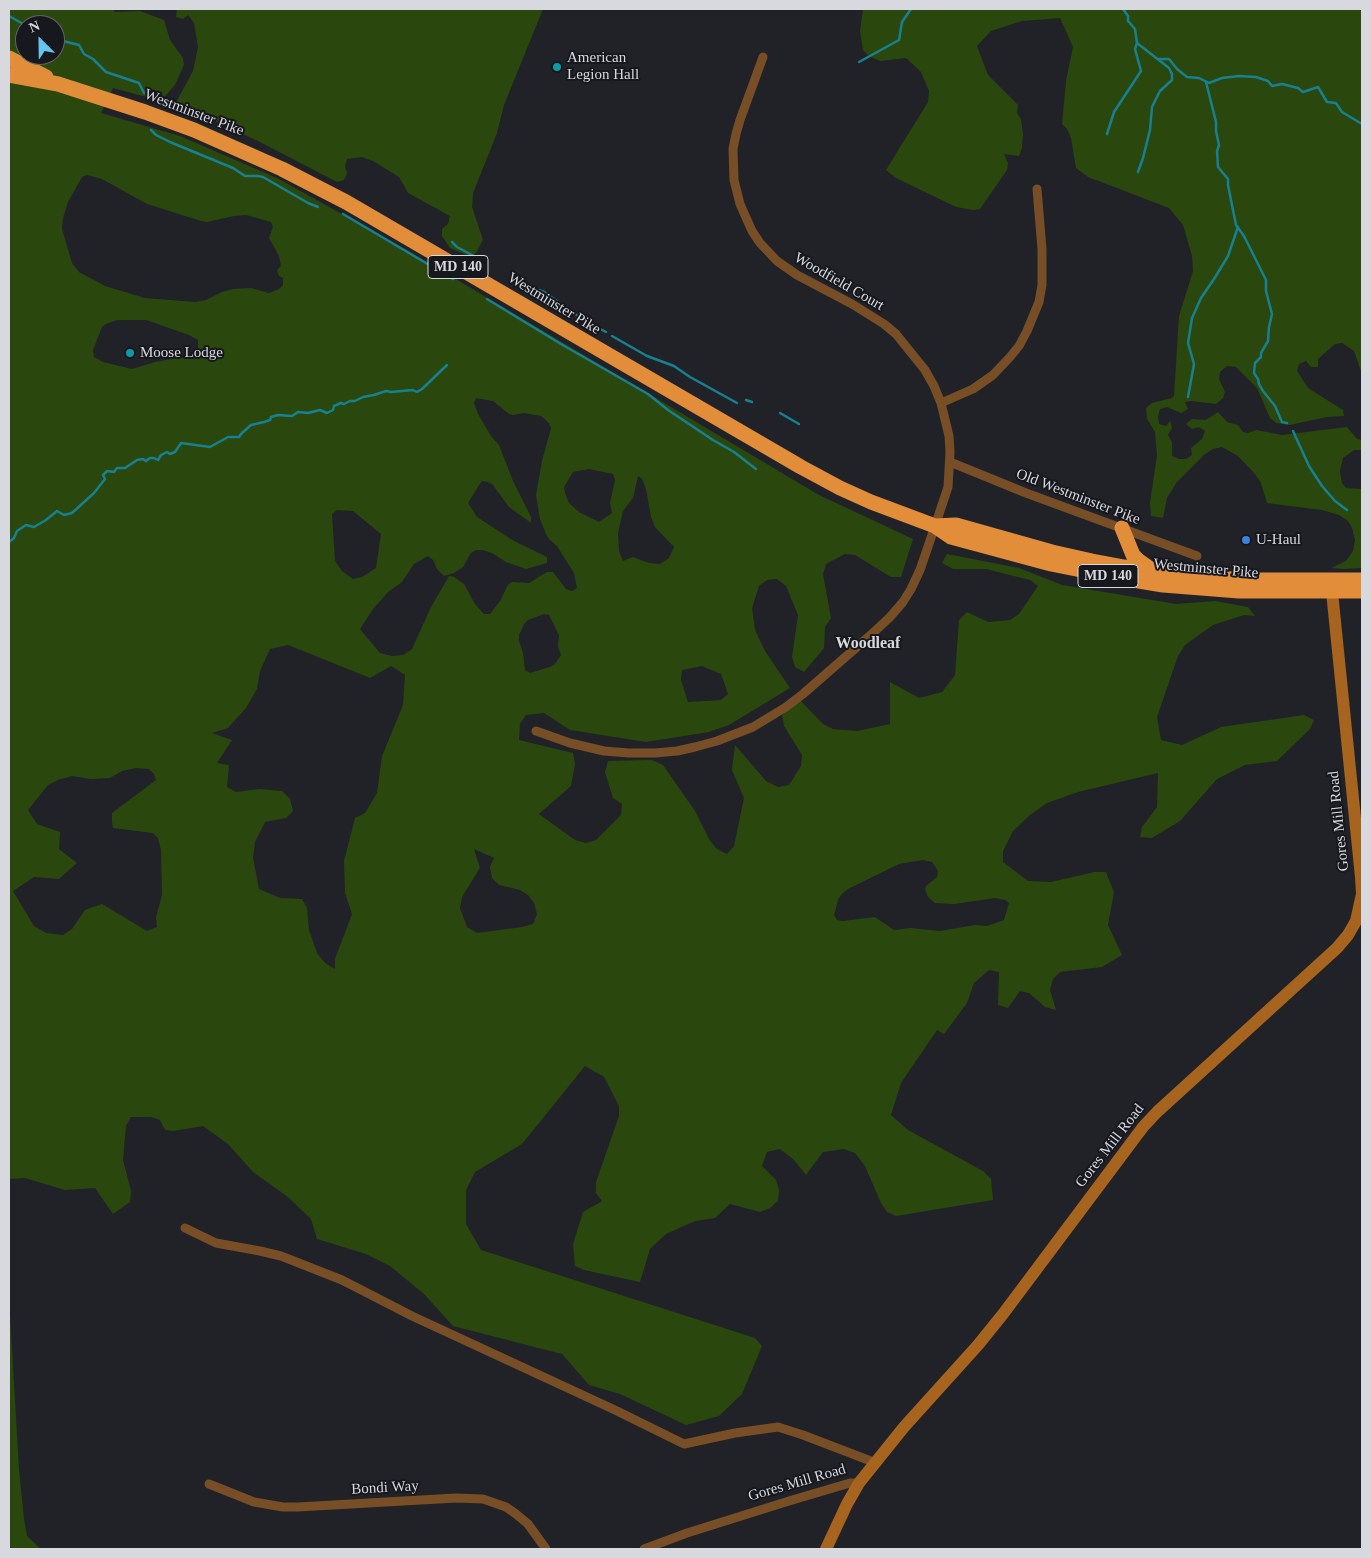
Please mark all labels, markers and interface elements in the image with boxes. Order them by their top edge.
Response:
north arrow [15,15,65,65]
text: N [27,18,42,36]
place label: American Legion Hall [567,49,639,84]
marker: American Legion Hall [551,61,563,73]
street label: Westminster Pike [142,86,246,140]
street label: Woodfield Court [791,249,887,315]
road number: MD 140 [428,256,488,278]
street label: Westminster Pike [504,269,604,339]
place label: Moose Lodge [140,344,223,362]
marker: Moose Lodge [124,347,136,359]
street label: Old Westminster Pike [1013,465,1143,529]
place label: U-Haul [1256,531,1301,549]
marker: U-Haul [1240,534,1252,546]
street label: Westminster Pike [1153,555,1259,583]
road number: MD 140 [1078,564,1138,588]
district label: Woodleaf [836,634,900,654]
street label: Gores Mill Road [1325,770,1353,872]
street label: Gores Mill Road [1072,1101,1148,1191]
street label: Gores Mill Road [746,1460,848,1506]
street label: Bondi Way [351,1477,419,1499]

